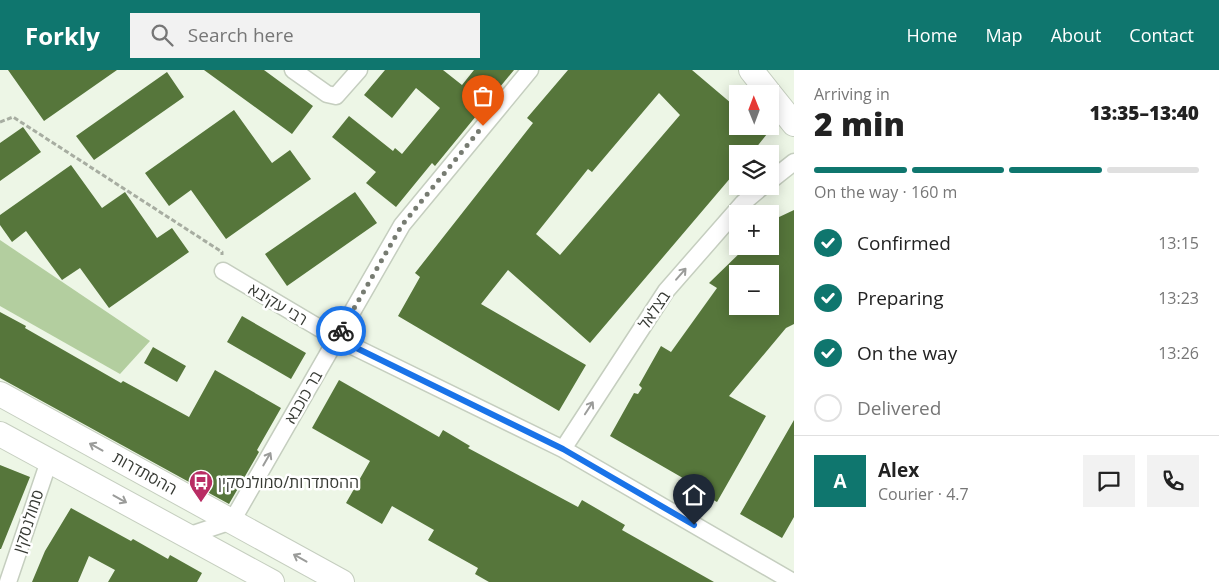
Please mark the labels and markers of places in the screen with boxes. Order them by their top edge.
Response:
pin [462,75,504,126]
bus stop icon: ההסתדרות/סמולנסקין [188,469,214,503]
place label: ההסתדרות/סמולנסקין [218,471,359,493]
pin [673,474,715,525]

